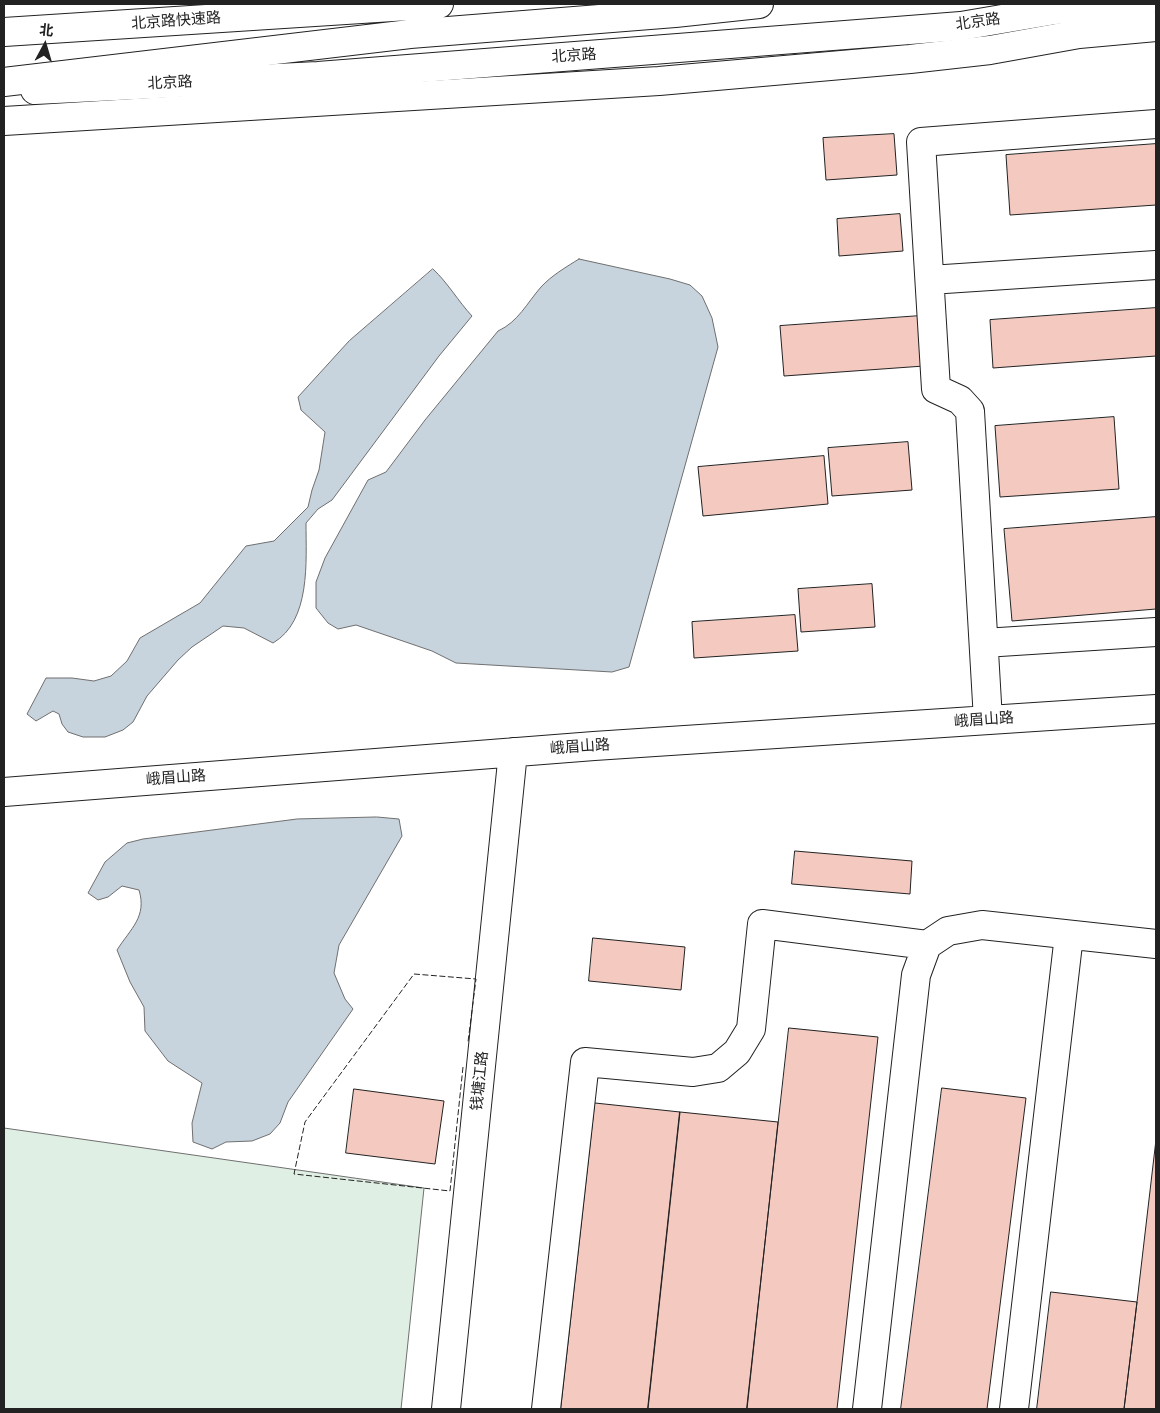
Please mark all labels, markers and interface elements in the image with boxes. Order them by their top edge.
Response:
street label: 北京路快速路 [130,9,222,33]
street label: 北京路 [954,10,1002,34]
north arrow [20,20,70,70]
text: 北 [39,20,54,40]
street label: 北京路 [551,45,597,67]
street label: 北京路 [147,73,193,93]
street label: 峨眉山路 [953,709,1015,731]
street label: 峨眉山路 [549,736,611,758]
street label: 峨眉山路 [145,767,207,789]
street label: 钱塘江路 [468,1050,492,1112]

